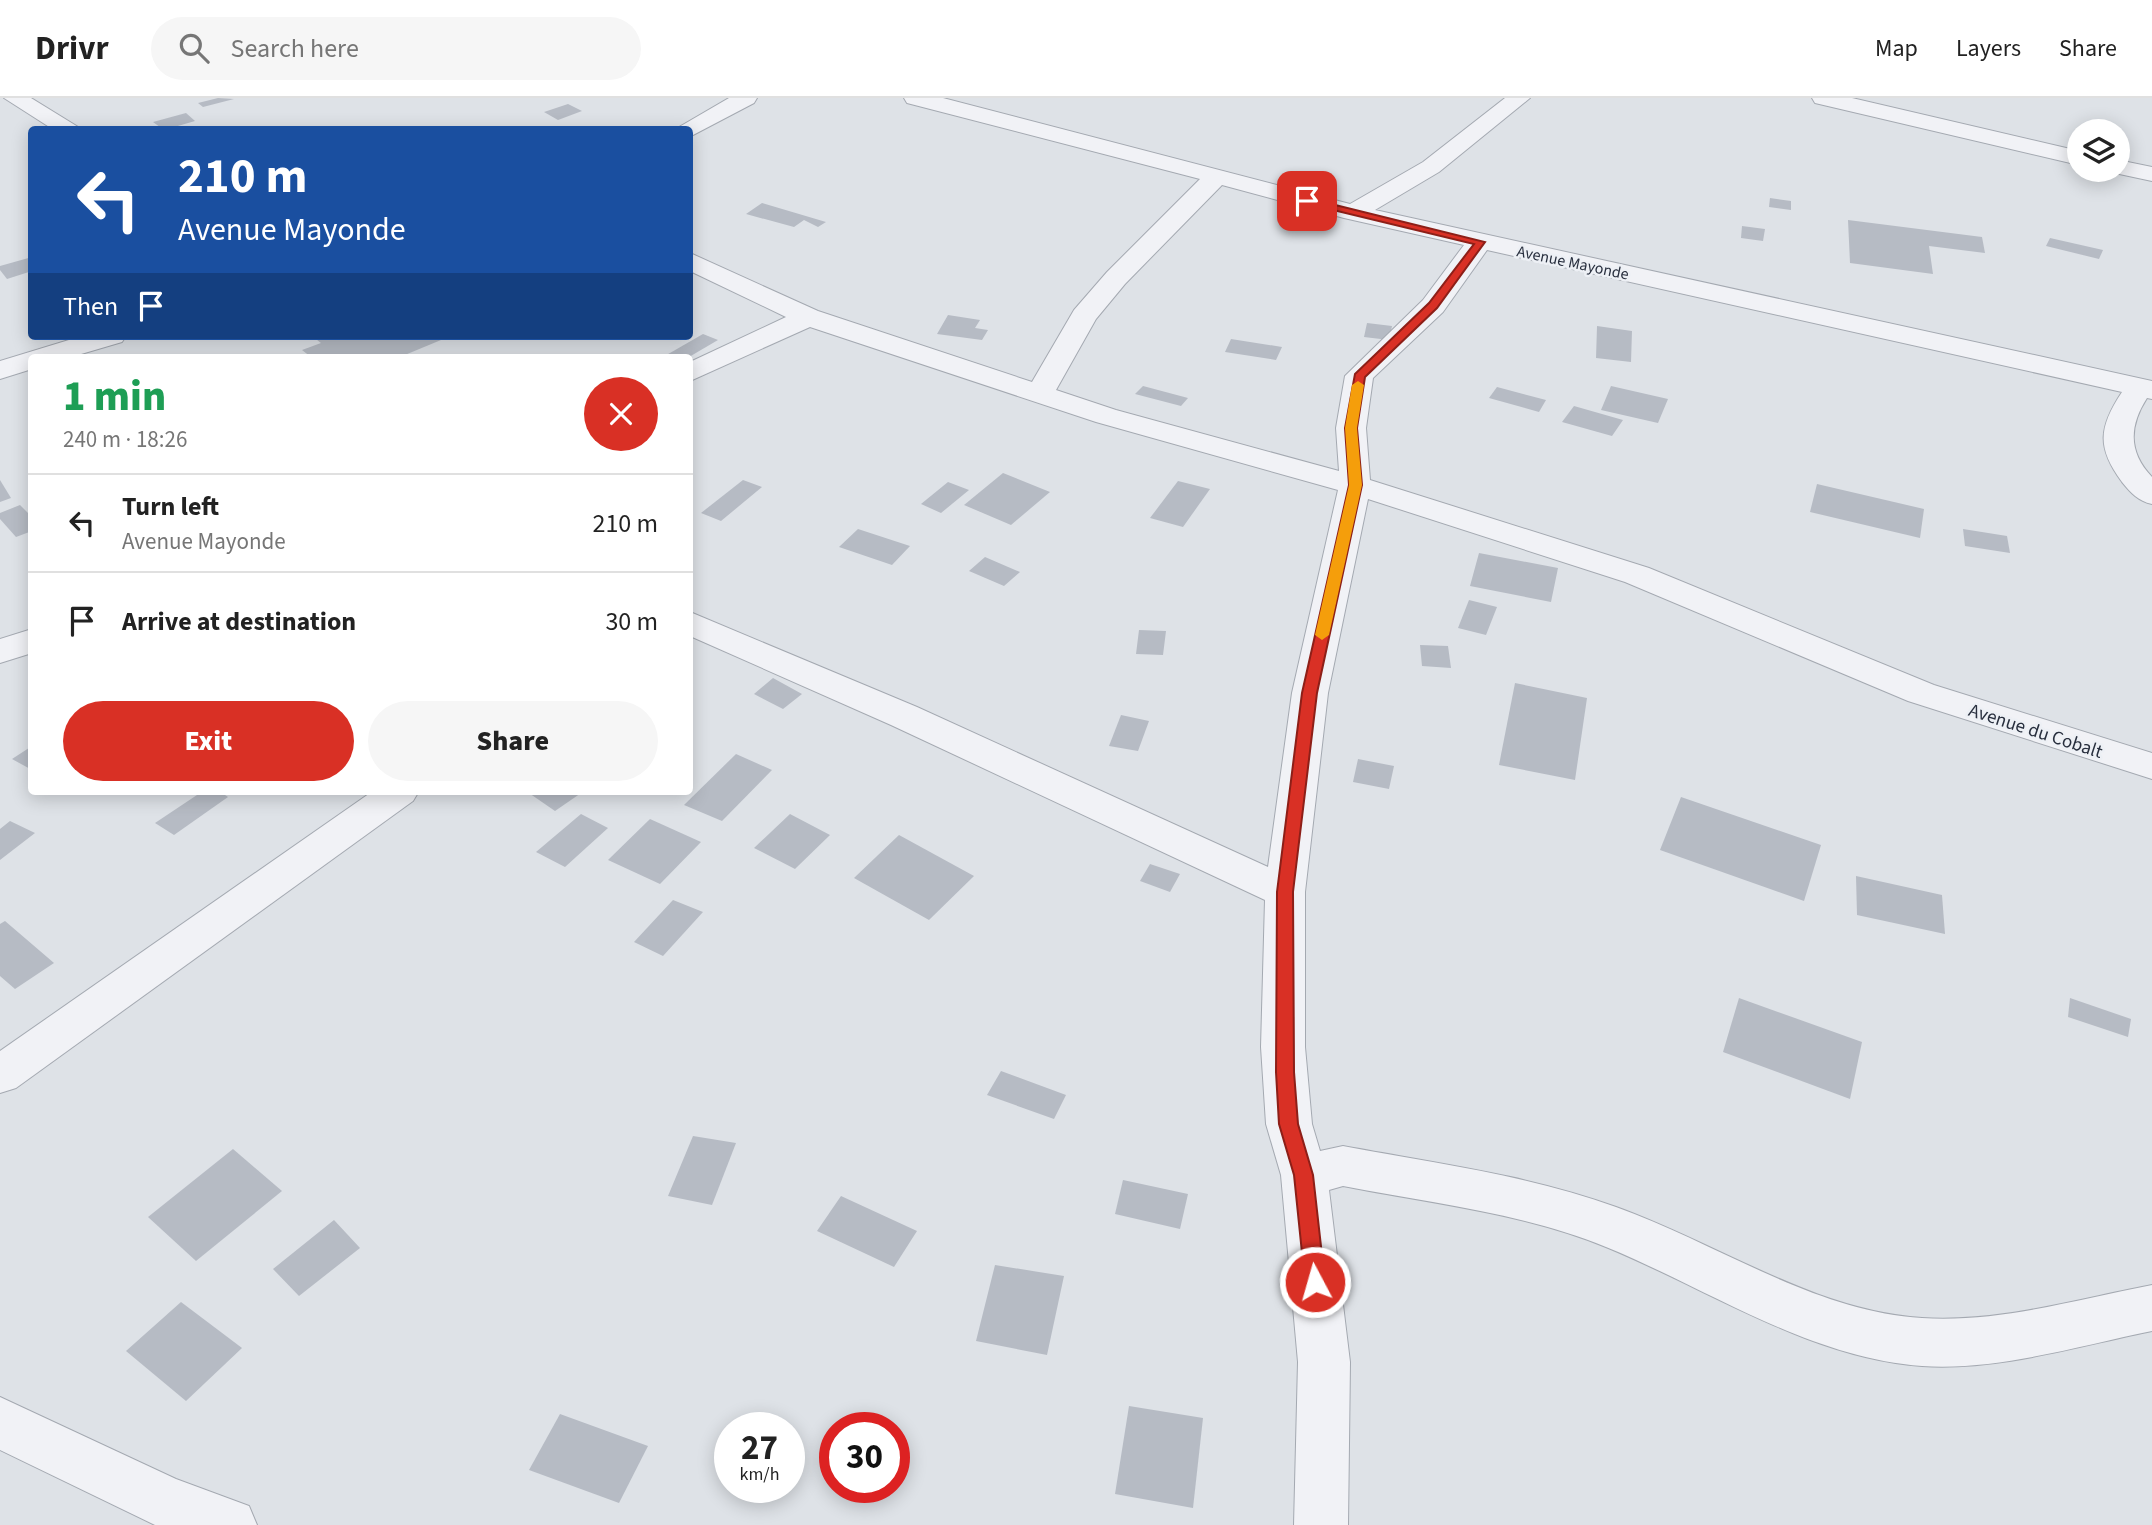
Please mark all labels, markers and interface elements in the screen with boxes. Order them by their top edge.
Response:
search box [151,17,641,80]
text: Drivr [35,25,109,72]
icon: search [175,29,213,67]
text: Search here [231,30,359,67]
text: Map [1875,31,1918,66]
text: Layers [1956,31,2021,66]
text: Share [2059,31,2117,66]
map controls [2067,119,2130,182]
button: layers [2067,119,2130,182]
text: 210 m [178,142,307,212]
icon: left [63,154,154,245]
pin [1277,171,1337,231]
icon: arrive [1288,182,1326,220]
text: Avenue Mayonde [178,207,406,253]
street label: Avenue Mayonde [1515,240,1631,286]
icon: arrive [132,287,170,325]
text: Then [63,288,118,325]
text: 1 min [63,367,166,427]
button: close [584,377,658,451]
text: 240 m · 18:26 [63,423,187,456]
text: Turn left [122,488,219,525]
icon: left [63,504,101,542]
text: 210 m [592,505,658,542]
text: Avenue Mayonde [122,525,286,558]
icon: arrive [63,602,101,640]
text: Arrive at destination [122,603,356,640]
text: 30 m [605,603,658,640]
street label: Avenue du Cobalt [1965,697,2106,766]
button: Exit [63,701,354,781]
button: Share [368,701,658,781]
position arrow [1278,1245,1352,1319]
speed limit sign: 30 [819,1412,910,1503]
text: 27 [741,1423,778,1473]
text: km/h [740,1462,779,1487]

